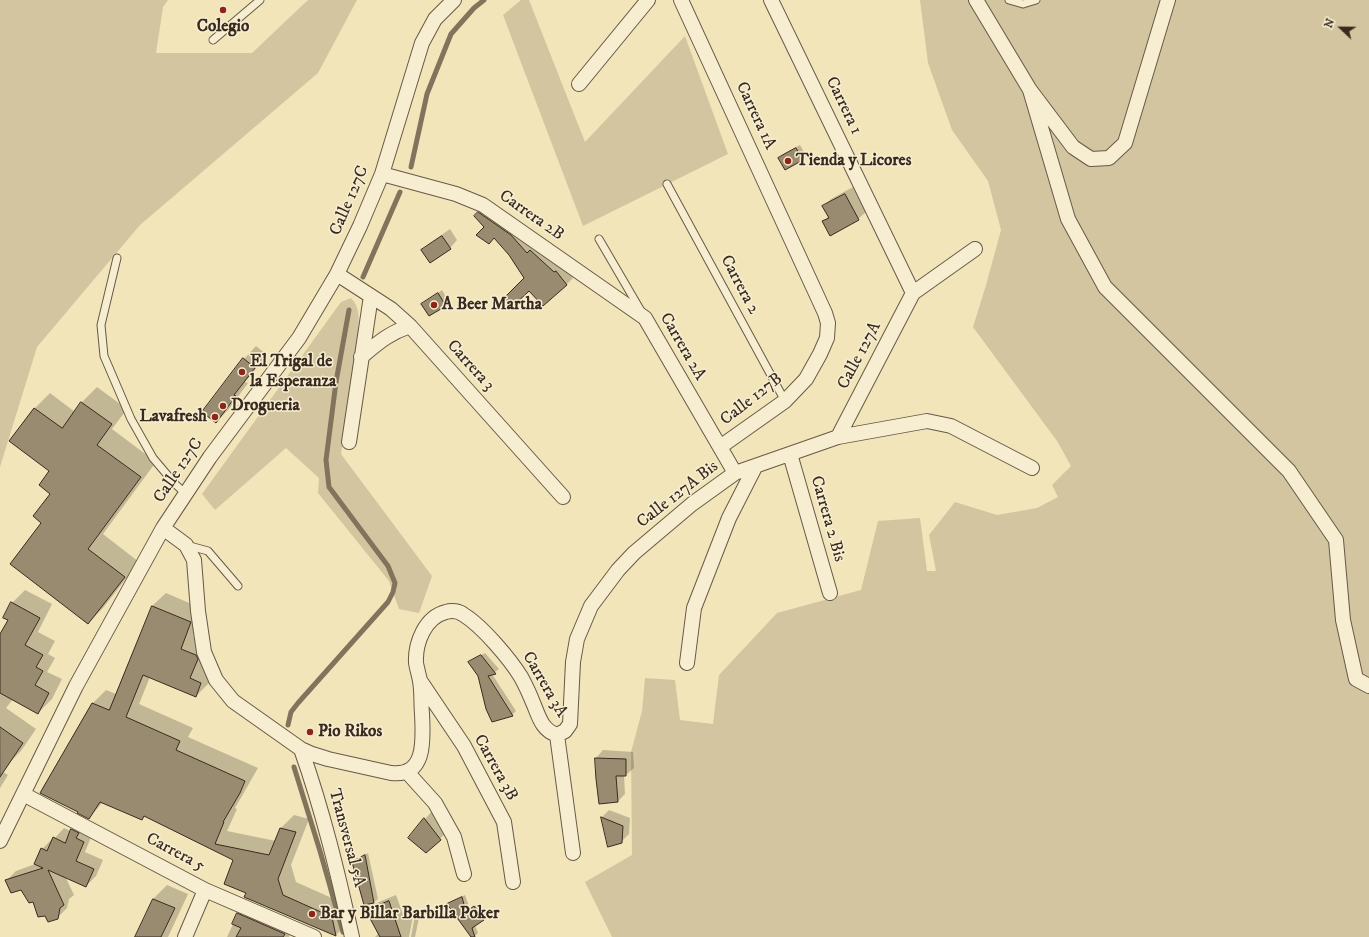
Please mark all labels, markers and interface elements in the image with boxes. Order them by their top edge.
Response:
marker: Colegio [218,5,228,15]
north arrow [1321,8,1361,48]
place label: Colegio [197,17,249,37]
text: N [1322,17,1338,30]
street label: Carrera 1 [820,74,866,138]
street label: Carrera 1A [730,79,780,153]
place label: Tienda y Licores [796,151,911,171]
marker: Tienda y Licores [783,156,793,166]
street label: Calle 127C [326,163,374,239]
street label: Carrera 2B [495,186,567,246]
street label: Carrera 2 [715,252,763,318]
place label: A Beer Martha [442,295,542,315]
marker: A Beer Martha [429,300,439,310]
street label: Carrera 2A [655,310,709,384]
street label: Calle 127A [834,319,886,393]
street label: Carrera 3 [442,336,498,396]
place label: El Trigal de la Esperanza [250,352,336,392]
marker: El Trigal de la Esperanza [237,367,247,377]
street label: Calle 127B [717,369,787,431]
place label: Drogueria [231,396,300,416]
marker: Drogueria [218,401,228,411]
place label: Lavafresh [140,407,207,427]
marker: Lavafresh [210,412,220,422]
street label: Calle 127C [150,435,208,507]
street label: Calle 127A Bis [633,457,723,533]
street label: Carrera 2 Bis [805,474,849,564]
street label: Carrera 3A [517,648,571,722]
place label: Pio Rikos [318,722,382,742]
marker: Pio Rikos [305,727,315,737]
street label: Carrera 3B [469,731,521,805]
street label: Transversal 5A [323,787,369,889]
street label: Carrera 5 [142,829,208,877]
place label: Bar y Billar Barbilla Poker [320,904,499,924]
marker: Bar y Billar Barbilla Poker [307,909,317,919]

